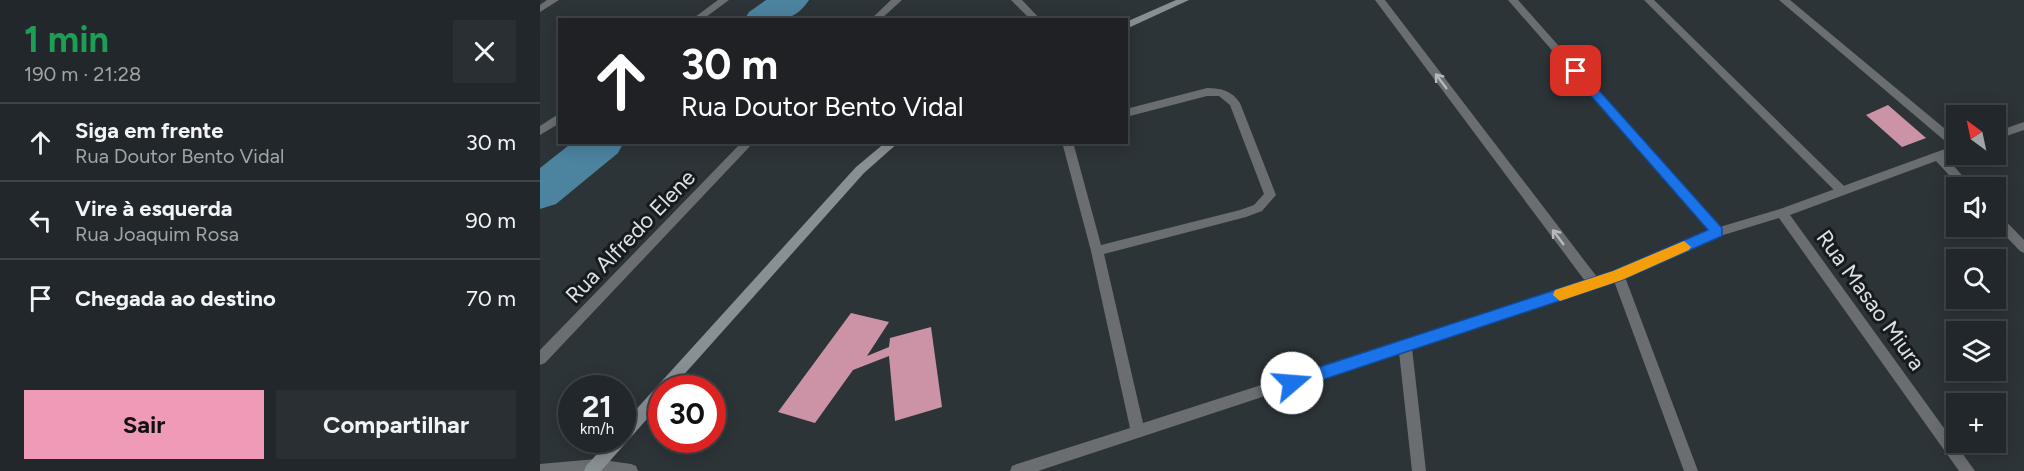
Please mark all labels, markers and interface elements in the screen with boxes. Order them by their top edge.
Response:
text: 1 min [24,18,109,61]
button: close [453,20,516,83]
text: 30 m [681,39,778,90]
icon: ahead [582,42,660,120]
pin [1550,45,1601,96]
icon: arrive [1559,54,1592,87]
text: 190 m · 21:28 [24,62,141,86]
one-way arrow [1435,73,1448,89]
text: Rua Doutor Bento Vidal [681,90,964,123]
north arrow [1946,105,2006,165]
map controls [1946,105,2006,453]
text: Siga em frente [75,117,223,144]
icon: ahead [24,126,57,159]
text: 30 m [466,129,516,156]
text: Rua Doutor Bento Vidal [75,144,284,168]
street label: Rua Alfredo Elene [560,164,701,309]
button: sound [1946,177,2006,237]
text: Vire à esquerda [75,195,233,222]
icon: left [24,204,57,237]
text: 90 m [465,207,516,234]
text: Rua Joaquim Rosa [75,222,239,246]
street label: Rua Masao Miura [1811,225,1931,376]
one-way arrow [1552,229,1565,245]
button: search [1946,249,2006,309]
icon: arrive [24,282,57,315]
text: Chegada ao destino [75,285,276,312]
text: 70 m [466,285,516,312]
button: layers [1946,321,2006,381]
position arrow [1260,351,1324,415]
speed limit sign: 30 [648,375,726,453]
text: 21 [582,388,612,425]
button: Sair [24,390,264,459]
button: Compartilhar [276,390,516,459]
button: + [1946,393,2006,453]
text: km/h [580,420,614,438]

